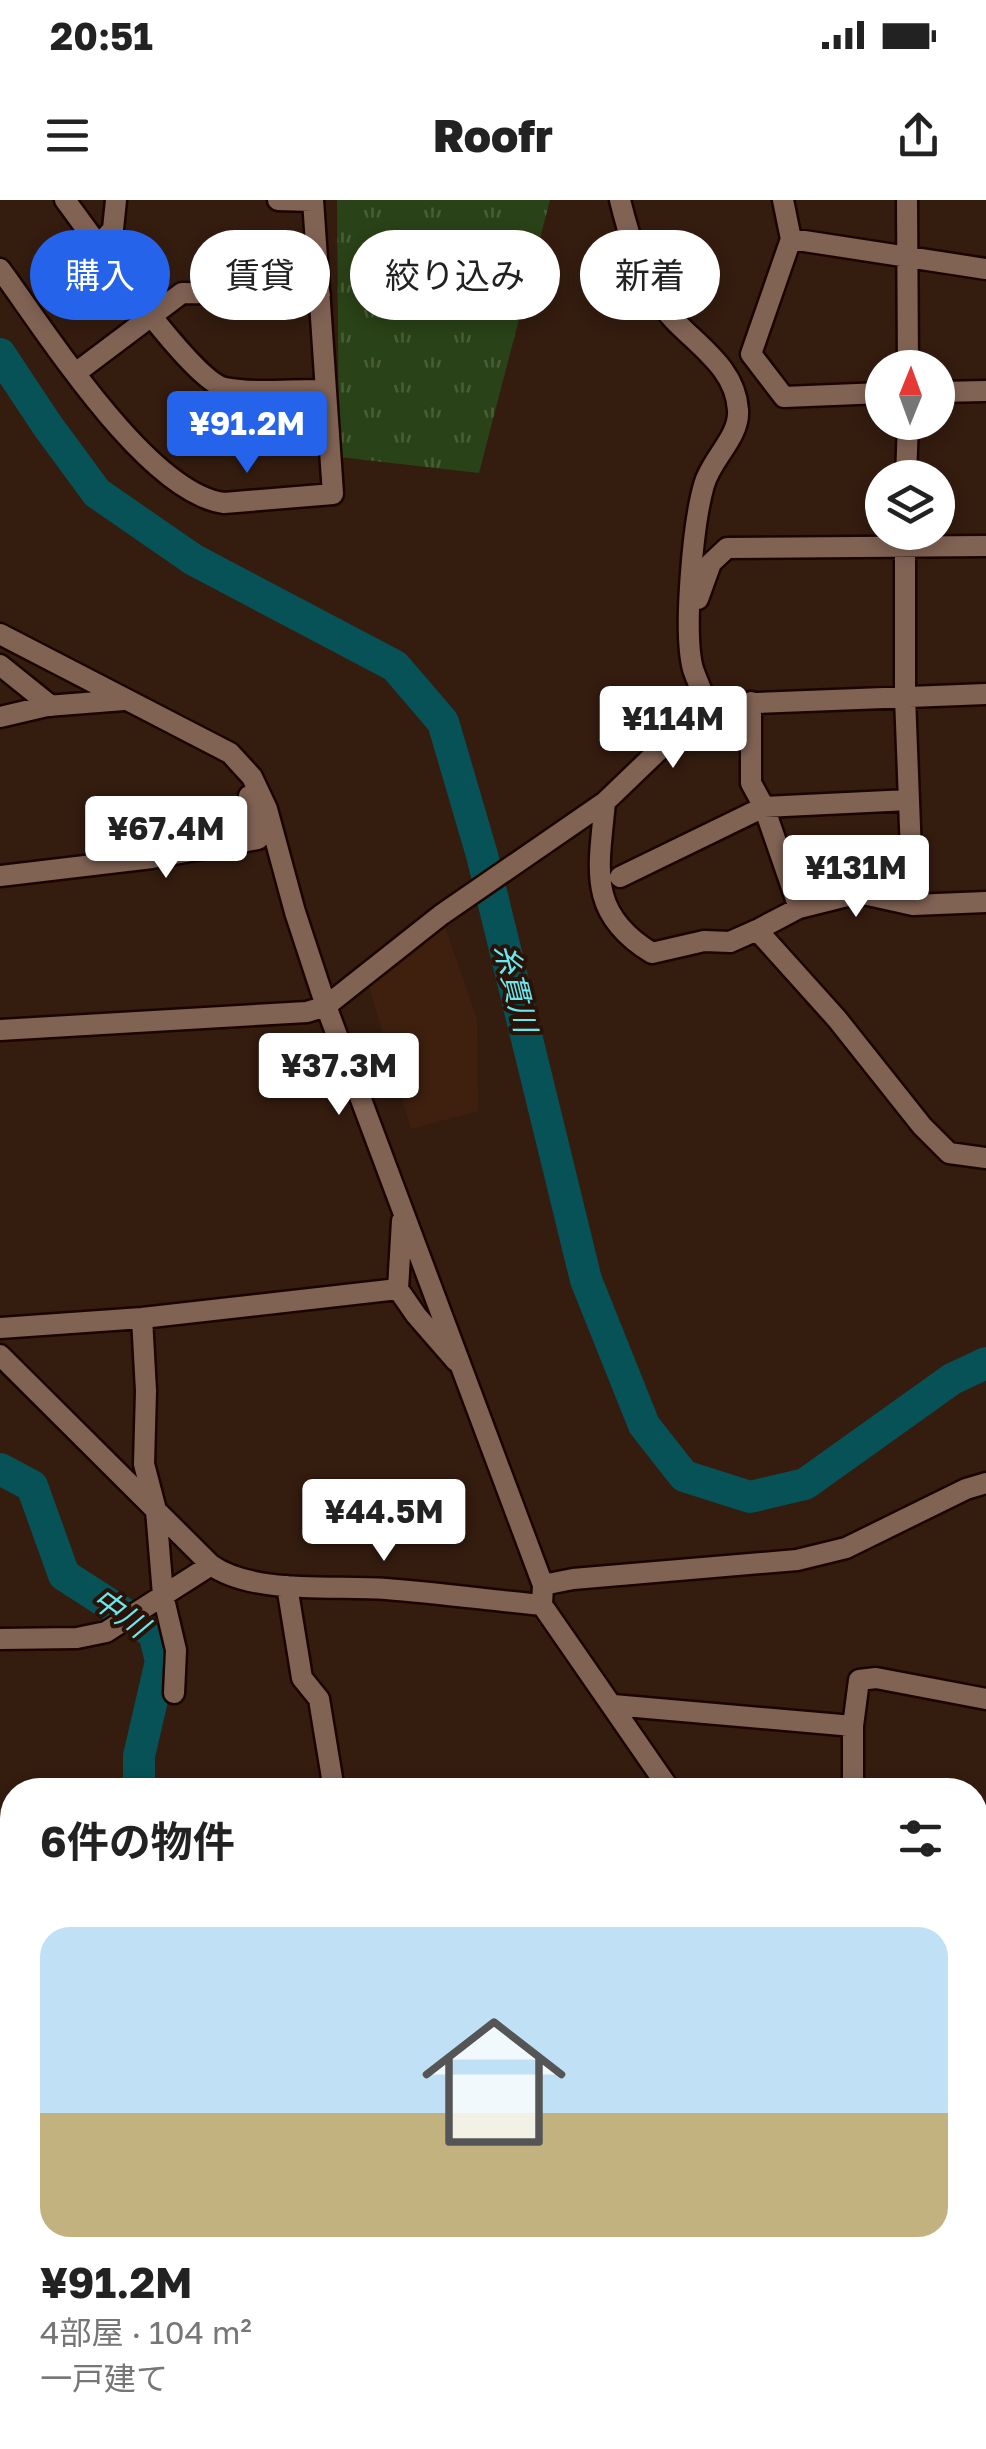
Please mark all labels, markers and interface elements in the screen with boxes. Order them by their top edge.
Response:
text: 20:51 [50,13,153,58]
icon: menu [40,108,95,163]
text: Roofr [433,108,553,162]
icon: share [891,108,946,163]
chip: 購入 [30,230,170,320]
chip: 賃貸 [190,230,330,320]
chip: 絞り込み [350,230,560,320]
chip: 新着 [580,230,720,320]
north arrow [865,350,955,440]
map controls [865,350,955,550]
pin: ¥91.2M [166,391,328,476]
text: ¥91.2M [189,404,305,442]
button: layers [865,460,955,550]
pin: ¥114M [603,686,743,771]
text: ¥114M [622,699,724,737]
pin: ¥67.4M [85,796,247,881]
text: ¥67.4M [107,809,225,847]
pin: ¥131M [786,835,926,920]
text: ¥131M [805,848,907,886]
water label: 糸貫川 [488,940,545,1039]
pin: ¥37.3M [258,1033,420,1118]
text: ¥37.3M [281,1046,397,1084]
pin: ¥44.5M [303,1479,465,1564]
text: ¥44.5M [324,1492,444,1530]
water label: 中川 [86,1580,158,1646]
icon: filters [893,1811,948,1866]
text: 6件の物件 [40,1816,235,1866]
icon: home [404,1992,584,2172]
text: ¥91.2M [40,2257,192,2307]
text: 4部屋 · 104 m² [40,2313,252,2351]
text: 一戸建て [40,2359,168,2397]

